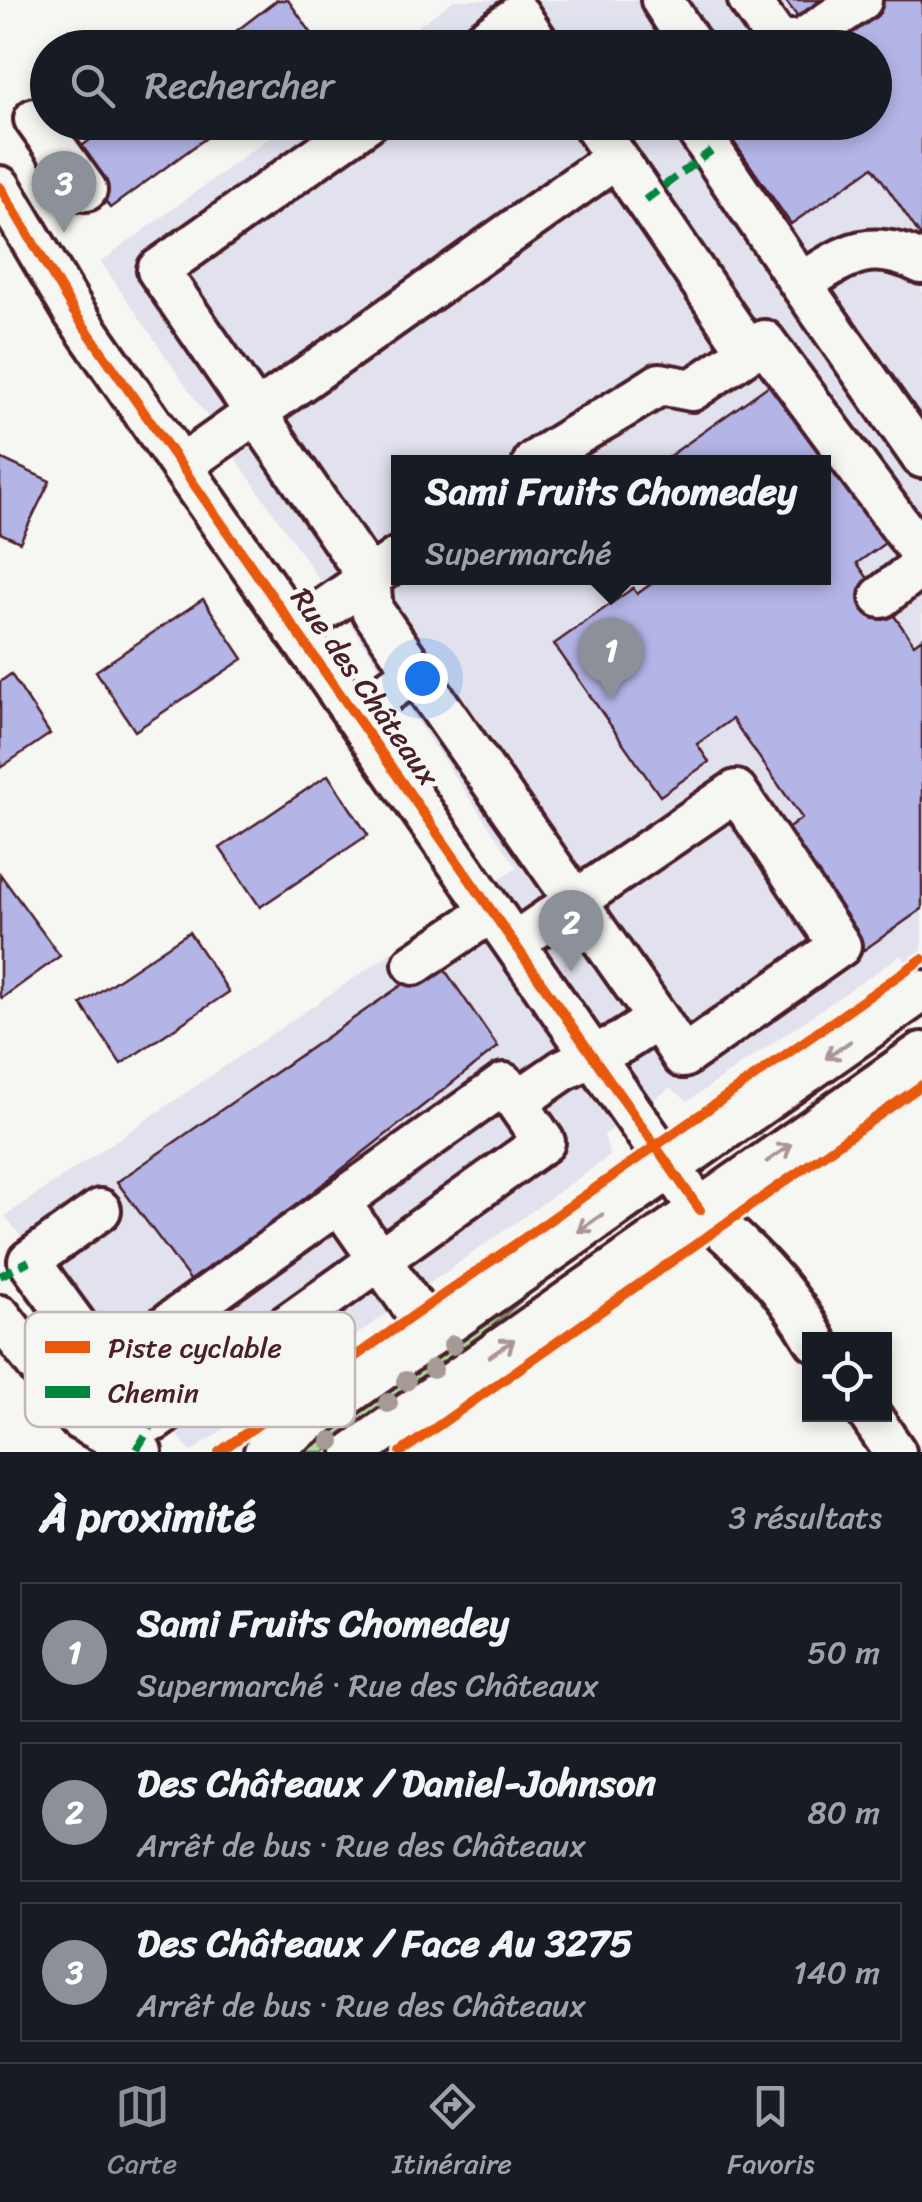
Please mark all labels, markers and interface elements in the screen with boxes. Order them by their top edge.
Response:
search box [30,30,892,140]
text: Rechercher [145,52,334,119]
icon: search [65,58,120,113]
pin: 3 [32,150,96,233]
popup [391,455,831,585]
text: Sami Fruits Chomedey [425,458,797,525]
text: Supermarché [425,525,612,582]
street label: Rue des Châteaux [276,576,455,799]
pin: 1 [578,618,644,700]
your location [397,653,448,704]
pin: 2 [538,890,604,972]
one-way arrow [825,1039,853,1060]
one-way arrow [765,1143,793,1164]
one-way arrow [577,1212,605,1233]
legend [25,1312,355,1427]
text: Piste cyclable [108,1323,282,1372]
map controls [802,1332,892,1422]
button: locate [802,1332,892,1422]
one-way arrow [488,1338,516,1359]
text: Chemin [108,1368,199,1417]
text: À proximité [40,1480,256,1554]
text: 3 résultats [728,1489,882,1546]
text: Sami Fruits Chomedey [137,1590,509,1657]
text: 1 [68,1624,81,1681]
text: 50 m [807,1624,880,1681]
text: Supermarché · Rue des Châteaux [137,1657,598,1714]
text: Des Châteaux / Daniel-Johnson [137,1750,656,1817]
text: 2 [65,1784,84,1841]
text: 80 m [808,1784,880,1841]
text: Arrêt de bus · Rue des Châteaux [137,1817,586,1874]
text: Des Châteaux / Face Au 3275 [137,1910,633,1977]
text: 3 [66,1944,83,2001]
text: 140 m [793,1944,880,2001]
text: Arrêt de bus · Rue des Châteaux [137,1977,586,2034]
tab: Carte [108,2079,177,2188]
tab: Itinéraire [392,2079,512,2188]
tab: Favoris [727,2079,814,2188]

